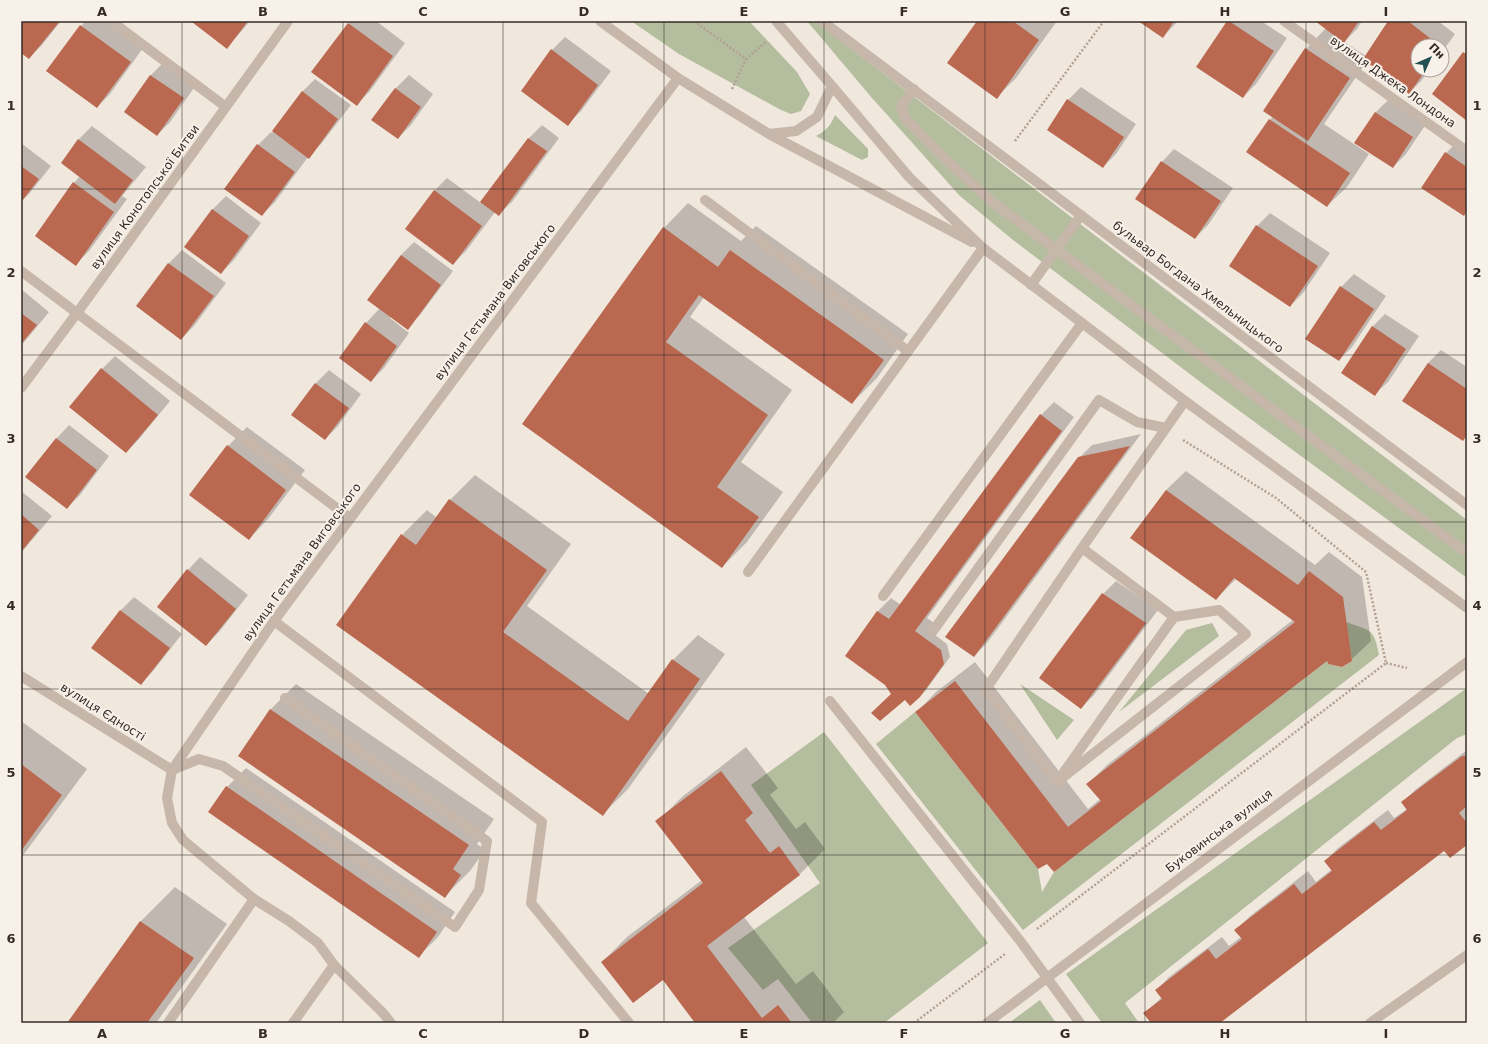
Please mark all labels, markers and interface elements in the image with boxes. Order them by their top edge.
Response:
text: A [97,4,107,19]
text: B [258,4,268,19]
text: C [418,4,428,19]
text: D [579,4,590,19]
text: E [740,4,748,19]
text: F [900,4,908,19]
text: G [1060,4,1070,19]
text: H [1220,4,1230,19]
text: I [1384,4,1388,19]
street label: вулиця Джека Лондона [1328,33,1458,131]
north arrow [1410,38,1450,78]
text: Пн [1426,41,1447,62]
text: 1 [6,98,16,113]
text: 1 [1472,98,1482,113]
street label: вулиця Конотопської Битви [88,122,202,272]
street label: бульвар Богдана Хмельницького [1110,218,1286,356]
street label: вулиця Гетьмана Виговського [432,221,558,383]
text: 2 [6,265,16,280]
text: 2 [1472,265,1482,280]
text: 3 [6,431,16,446]
text: 3 [1472,431,1482,446]
street label: вулиця Гетьмана Виговського [240,480,364,644]
text: 4 [6,598,16,613]
text: 4 [1472,598,1482,613]
street label: вулиця Єдності [58,680,148,744]
text: 5 [6,765,16,780]
text: 5 [1472,765,1482,780]
street label: Буковинська вулиця [1163,786,1275,876]
text: 6 [6,931,16,946]
text: 6 [1472,931,1482,946]
text: A [97,1026,107,1041]
text: B [258,1026,268,1041]
text: C [418,1026,428,1041]
text: D [579,1026,590,1041]
text: E [740,1026,748,1041]
text: F [900,1026,908,1041]
text: G [1060,1026,1070,1041]
text: H [1220,1026,1230,1041]
text: I [1384,1026,1388,1041]

